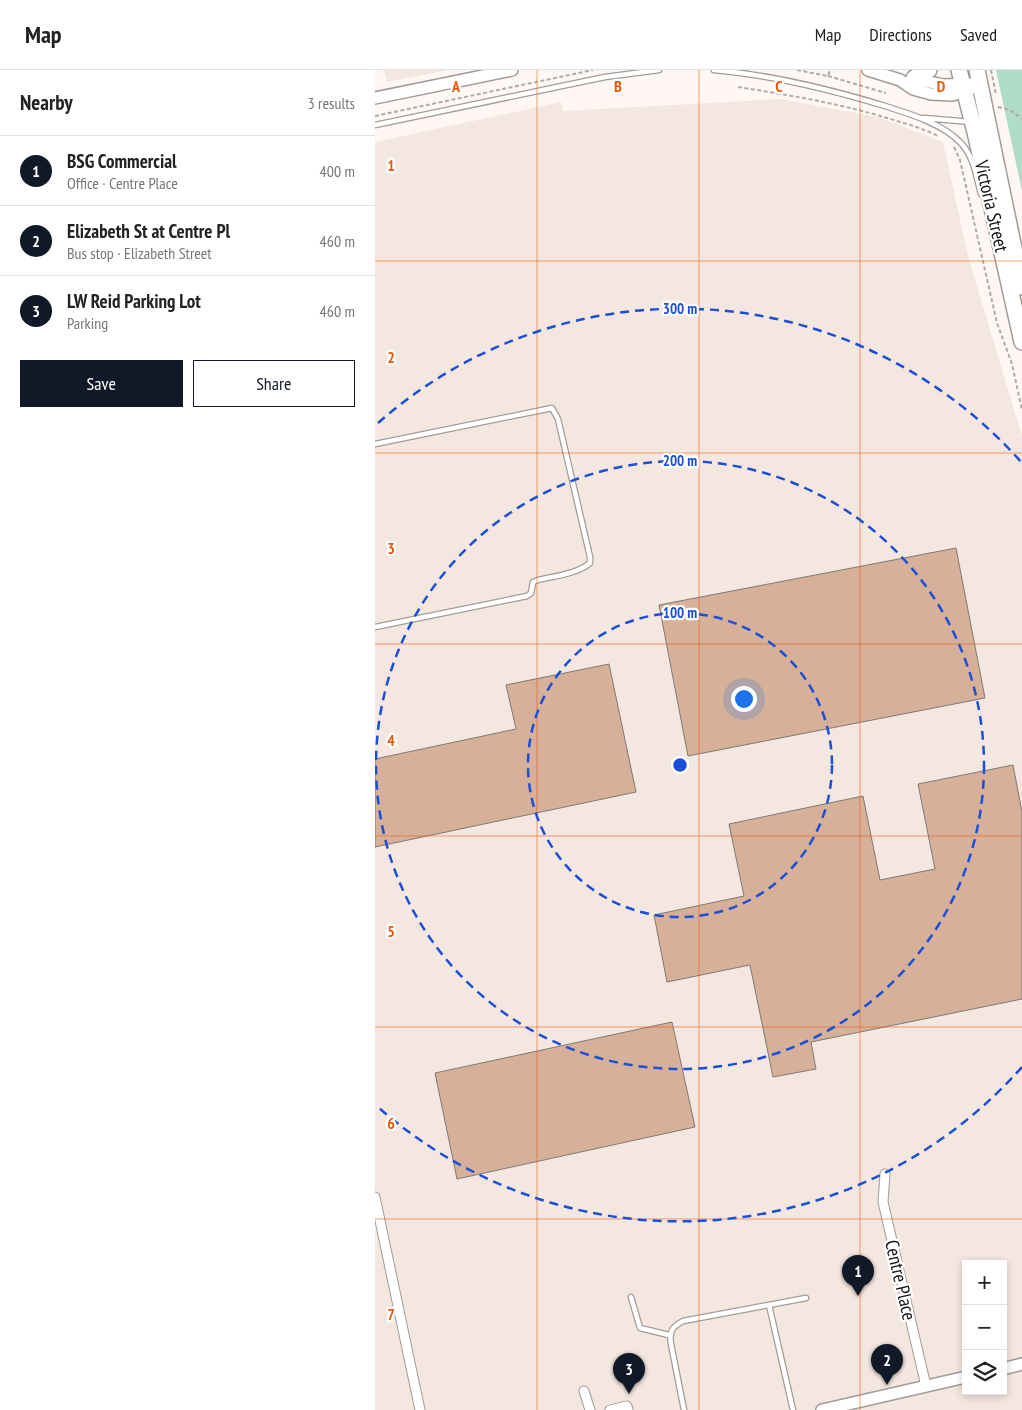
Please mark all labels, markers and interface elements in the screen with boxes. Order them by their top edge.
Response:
text: Map [25,19,62,50]
text: Map [815,23,841,46]
text: Directions [869,23,932,46]
text: Saved [960,23,997,46]
text: A [451,76,461,96]
text: B [614,76,622,96]
text: C [775,76,783,96]
text: D [937,76,946,96]
text: Nearby [20,89,73,116]
text: 3 results [308,93,355,113]
text: BSG Commercial [67,149,177,173]
text: 1 [387,155,395,175]
street label: Victoria Street [970,157,1014,255]
text: 1 [32,161,40,181]
text: 400 m [320,161,355,181]
text: Office · Centre Place [67,173,178,193]
text: Elizabeth St at Centre Pl [67,219,230,243]
text: 2 [32,231,40,251]
text: 460 m [320,231,355,251]
text: Bus stop · Elizabeth Street [67,243,212,263]
text: LW Reid Parking Lot [67,289,201,313]
text: 300 m [663,299,697,318]
text: 3 [32,301,40,321]
text: 460 m [320,301,355,321]
text: Parking [67,313,108,333]
text: 2 [387,347,395,367]
button: Save [20,360,183,407]
button: Share [193,360,355,407]
text: 200 m [663,451,697,470]
text: 3 [387,538,395,558]
text: 100 m [663,603,697,622]
your location [731,686,757,712]
text: 4 [387,730,395,750]
centre of rings [671,756,689,774]
text: 5 [387,921,395,941]
text: 6 [387,1113,395,1133]
street label: Centre Place [880,1238,922,1323]
pin: 1 [842,1255,874,1296]
map controls [962,1260,1007,1395]
button: + [962,1260,1007,1305]
text: 7 [387,1304,395,1324]
button: − [962,1305,1007,1350]
pin: 2 [871,1344,903,1385]
button: layers [962,1350,1007,1395]
pin: 3 [613,1353,645,1394]

